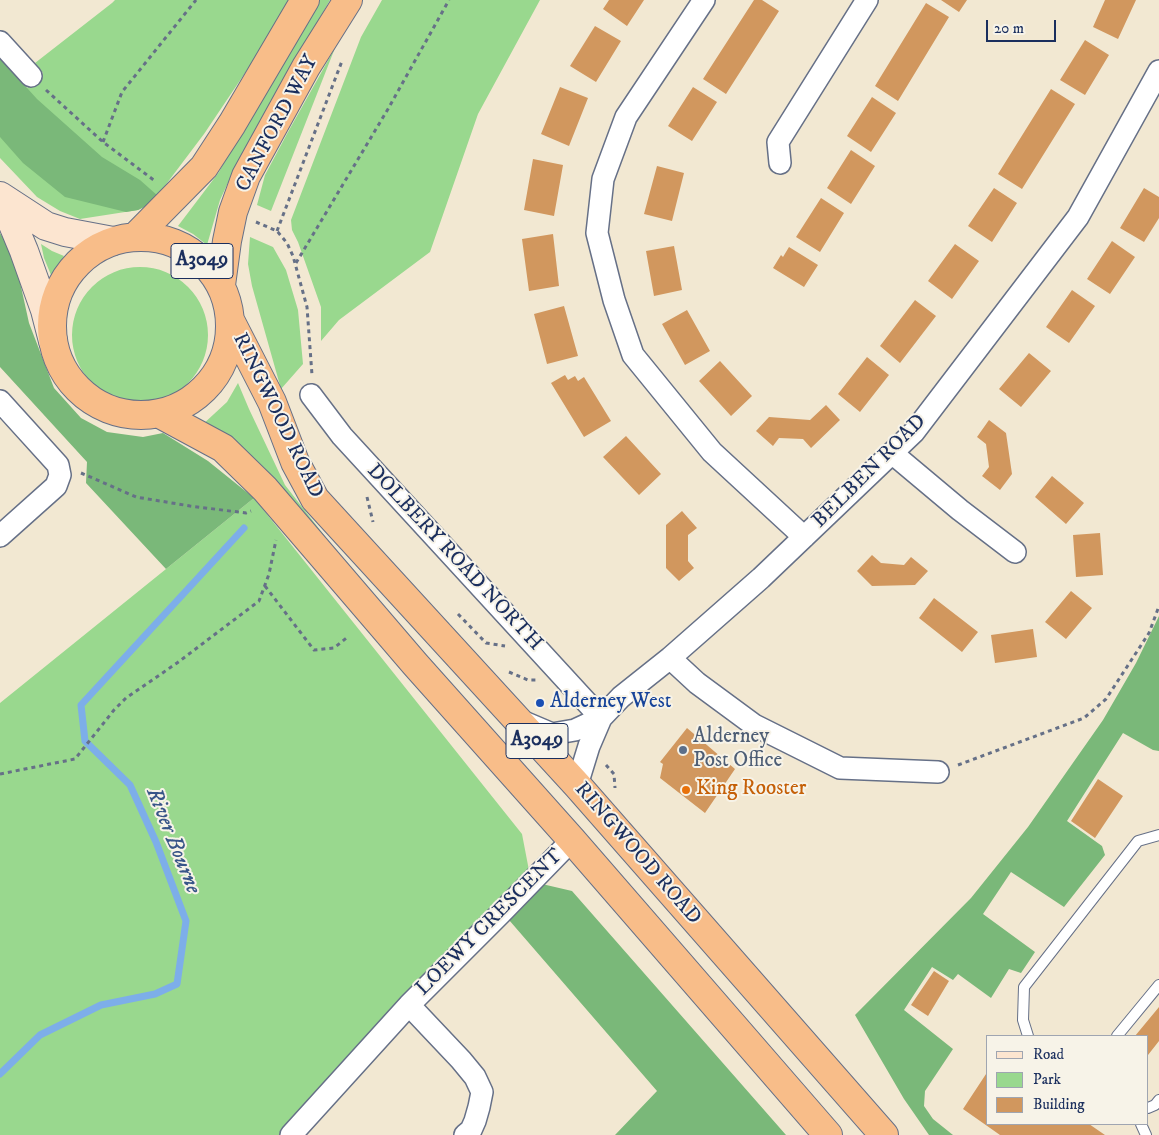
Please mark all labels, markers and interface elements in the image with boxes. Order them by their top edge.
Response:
scale bar [989,10,1059,42]
text: 20 m [994,19,1024,38]
street label: CANFORD WAY [231,51,325,197]
road number: A3049 [171,244,233,278]
street label: RINGWOOD ROAD [226,329,328,503]
street label: BELBEN ROAD [808,410,932,534]
street label: DOLBERY ROAD NORTH [361,459,547,657]
place label: Alderney West [550,690,671,716]
marker: Alderney West [534,697,546,709]
road number: A3049 [506,724,568,758]
place label: Alderney Post Office [693,725,782,775]
marker: Alderney Post Office [677,744,689,756]
place label: King Rooster [696,777,806,803]
street label: RINGWOOD ROAD [568,778,706,930]
water label: River Bourne [139,784,205,898]
marker: King Rooster [680,784,692,796]
street label: LOEWY CRESCENT [411,844,569,1002]
legend [986,1035,1149,1125]
text: Road [1033,1045,1064,1064]
text: Park [1033,1070,1061,1089]
text: Building [1033,1095,1085,1114]

